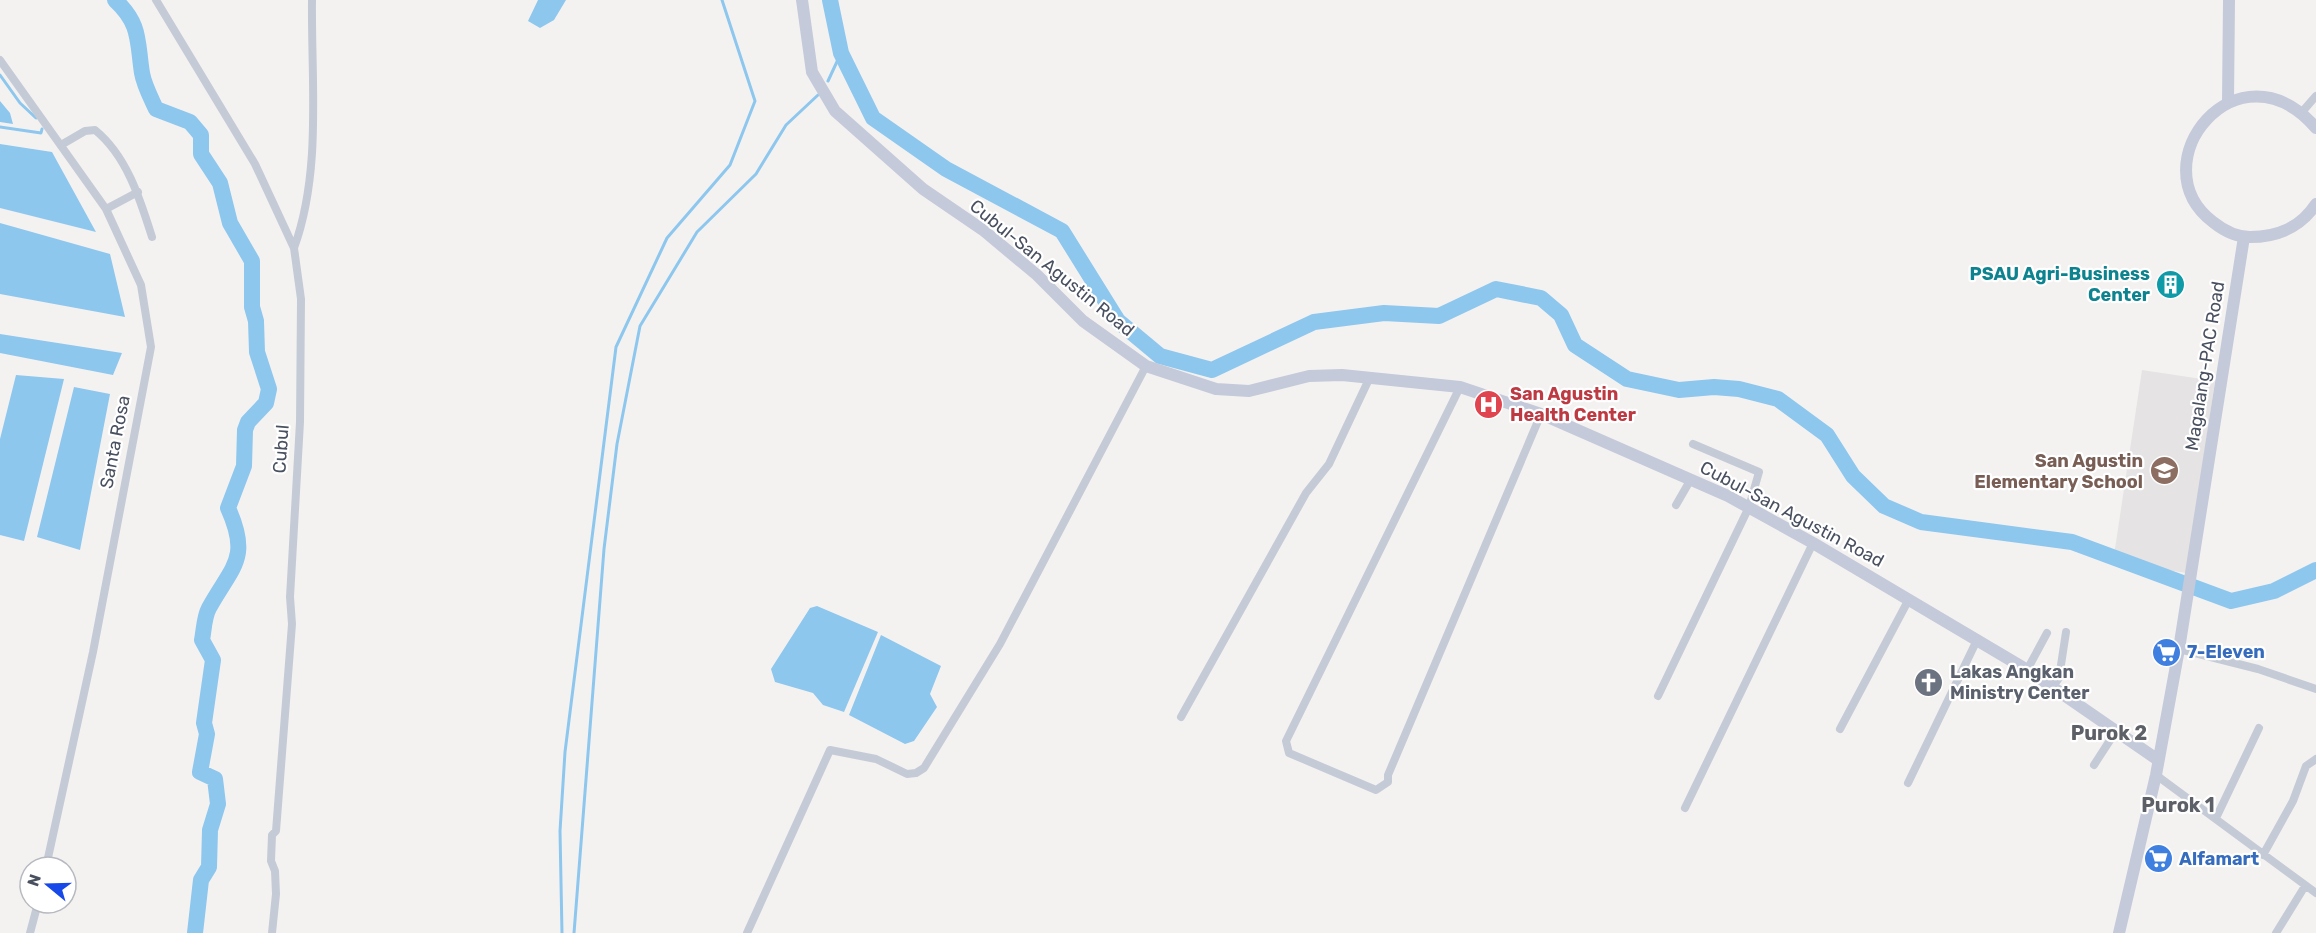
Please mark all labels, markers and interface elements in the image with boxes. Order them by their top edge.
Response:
street label: Cubul-San Agustin Road [965,195,1139,341]
place label: PSAU Agri-Business Center [1970,263,2150,306]
building icon: PSAU Agri-Business Center [2155,268,2187,300]
street label: Magalang-PAC Road [2181,280,2229,452]
place label: San Agustin Health Center [1510,383,1636,426]
hospital icon: San Agustin Health Center [1473,388,1505,420]
street label: Santa Rosa [95,394,135,490]
street label: Cubul [268,424,294,474]
place label: San Agustin Elementary School [1974,450,2143,493]
school or university icon: San Agustin Elementary School [2148,455,2180,487]
street label: Cubul-San Agustin Road [1696,456,1888,572]
supermarket icon: 7-Eleven [2150,636,2182,668]
place label: 7-Eleven [2187,641,2265,663]
place label: Lakas Angkan Ministry Center [1950,661,2089,704]
church icon: Lakas Angkan Ministry Center [1913,666,1945,698]
district label: Purok 2 [2071,721,2147,745]
district label: Purok 1 [2141,793,2215,817]
supermarket icon: Alfamart [2142,843,2174,875]
place label: Alfamart [2179,848,2259,870]
north arrow [18,855,78,915]
text: N [23,872,45,889]

